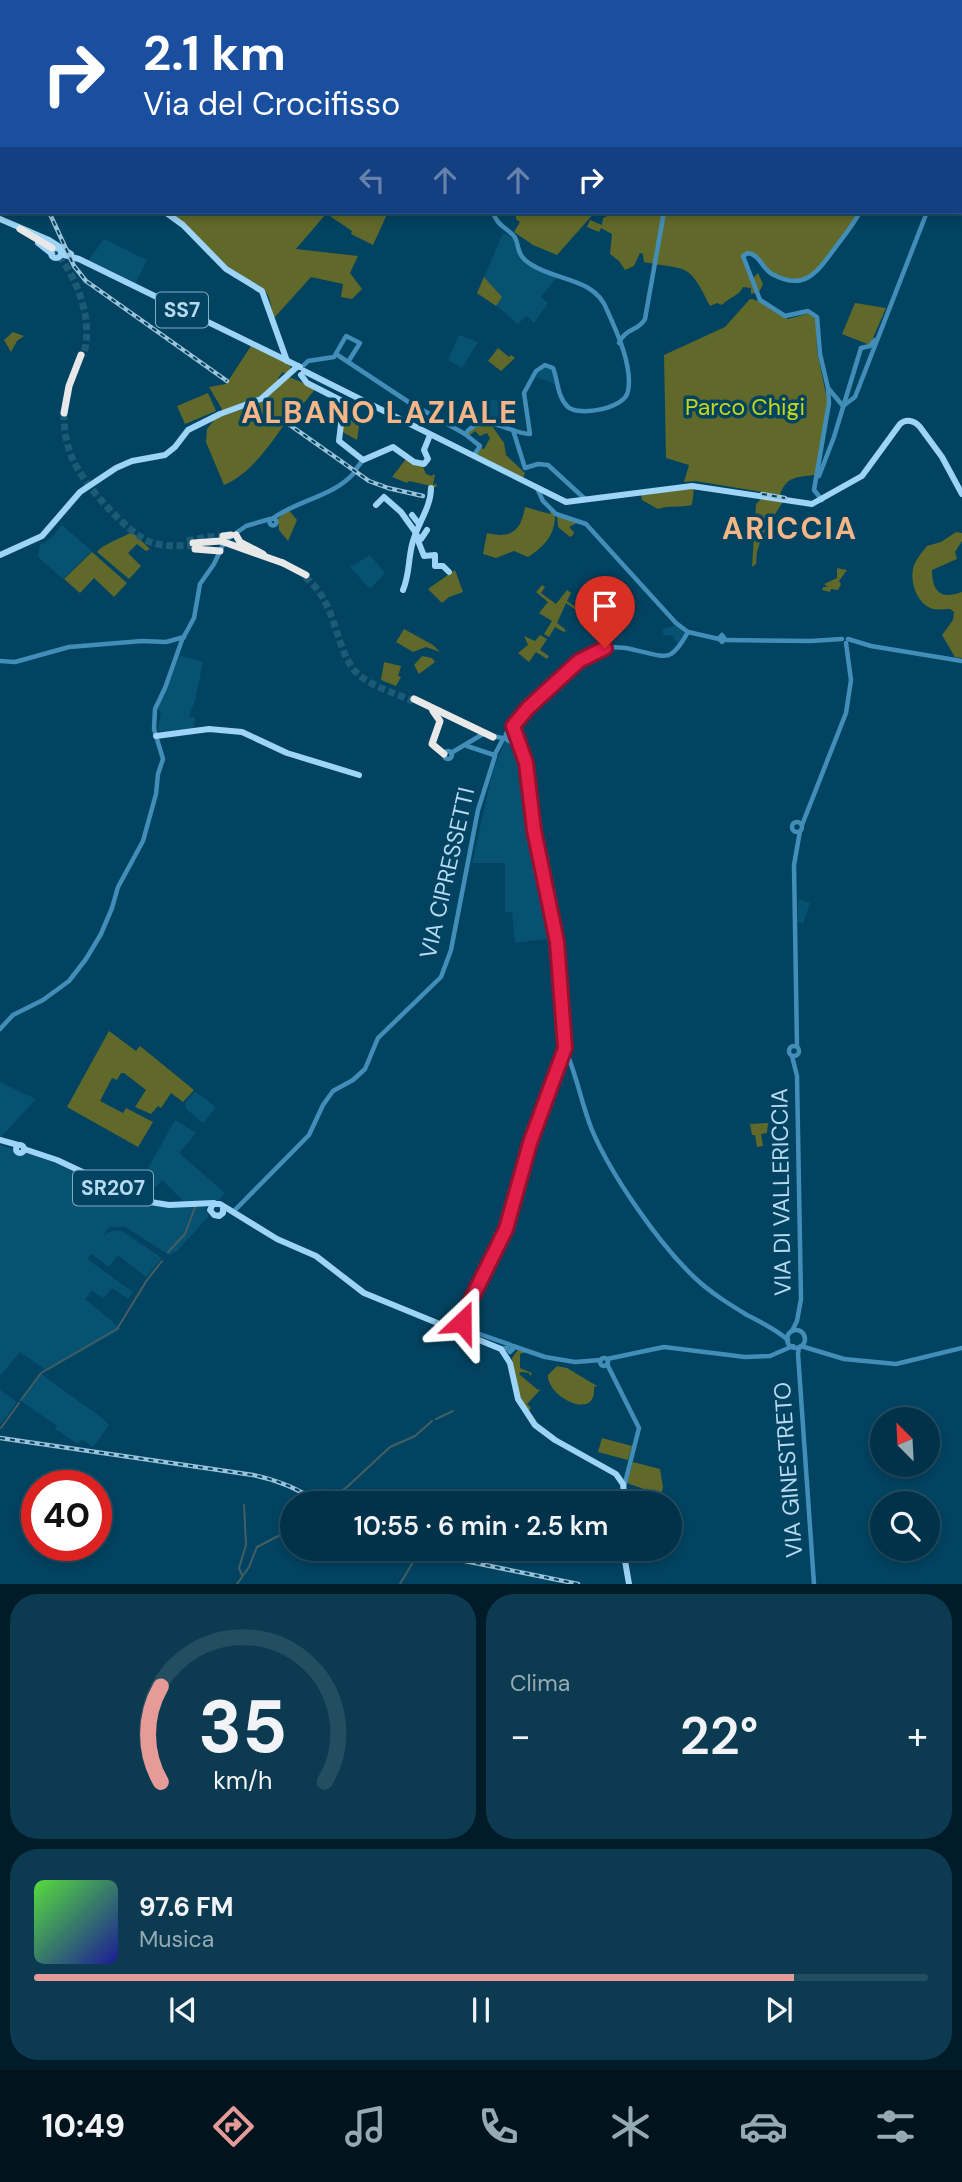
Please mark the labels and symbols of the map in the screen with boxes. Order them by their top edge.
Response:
road number: SS7 [156,292,208,328]
park label: Parco Chigi [685,392,805,422]
district label: ALBANO LAZIALE [241,393,519,432]
district label: ARICCIA [722,509,858,548]
pin [575,576,635,648]
street label: VIA CIPRESSETTI [413,784,481,962]
street label: VIA DI VALLERICCIA [764,1088,798,1296]
road number: SR207 [73,1170,153,1206]
position arrow [425,1285,499,1359]
street label: VIA GINESTRETO [767,1381,809,1559]
north arrow [870,1407,940,1477]
speed limit sign: 40 [21,1470,112,1561]

